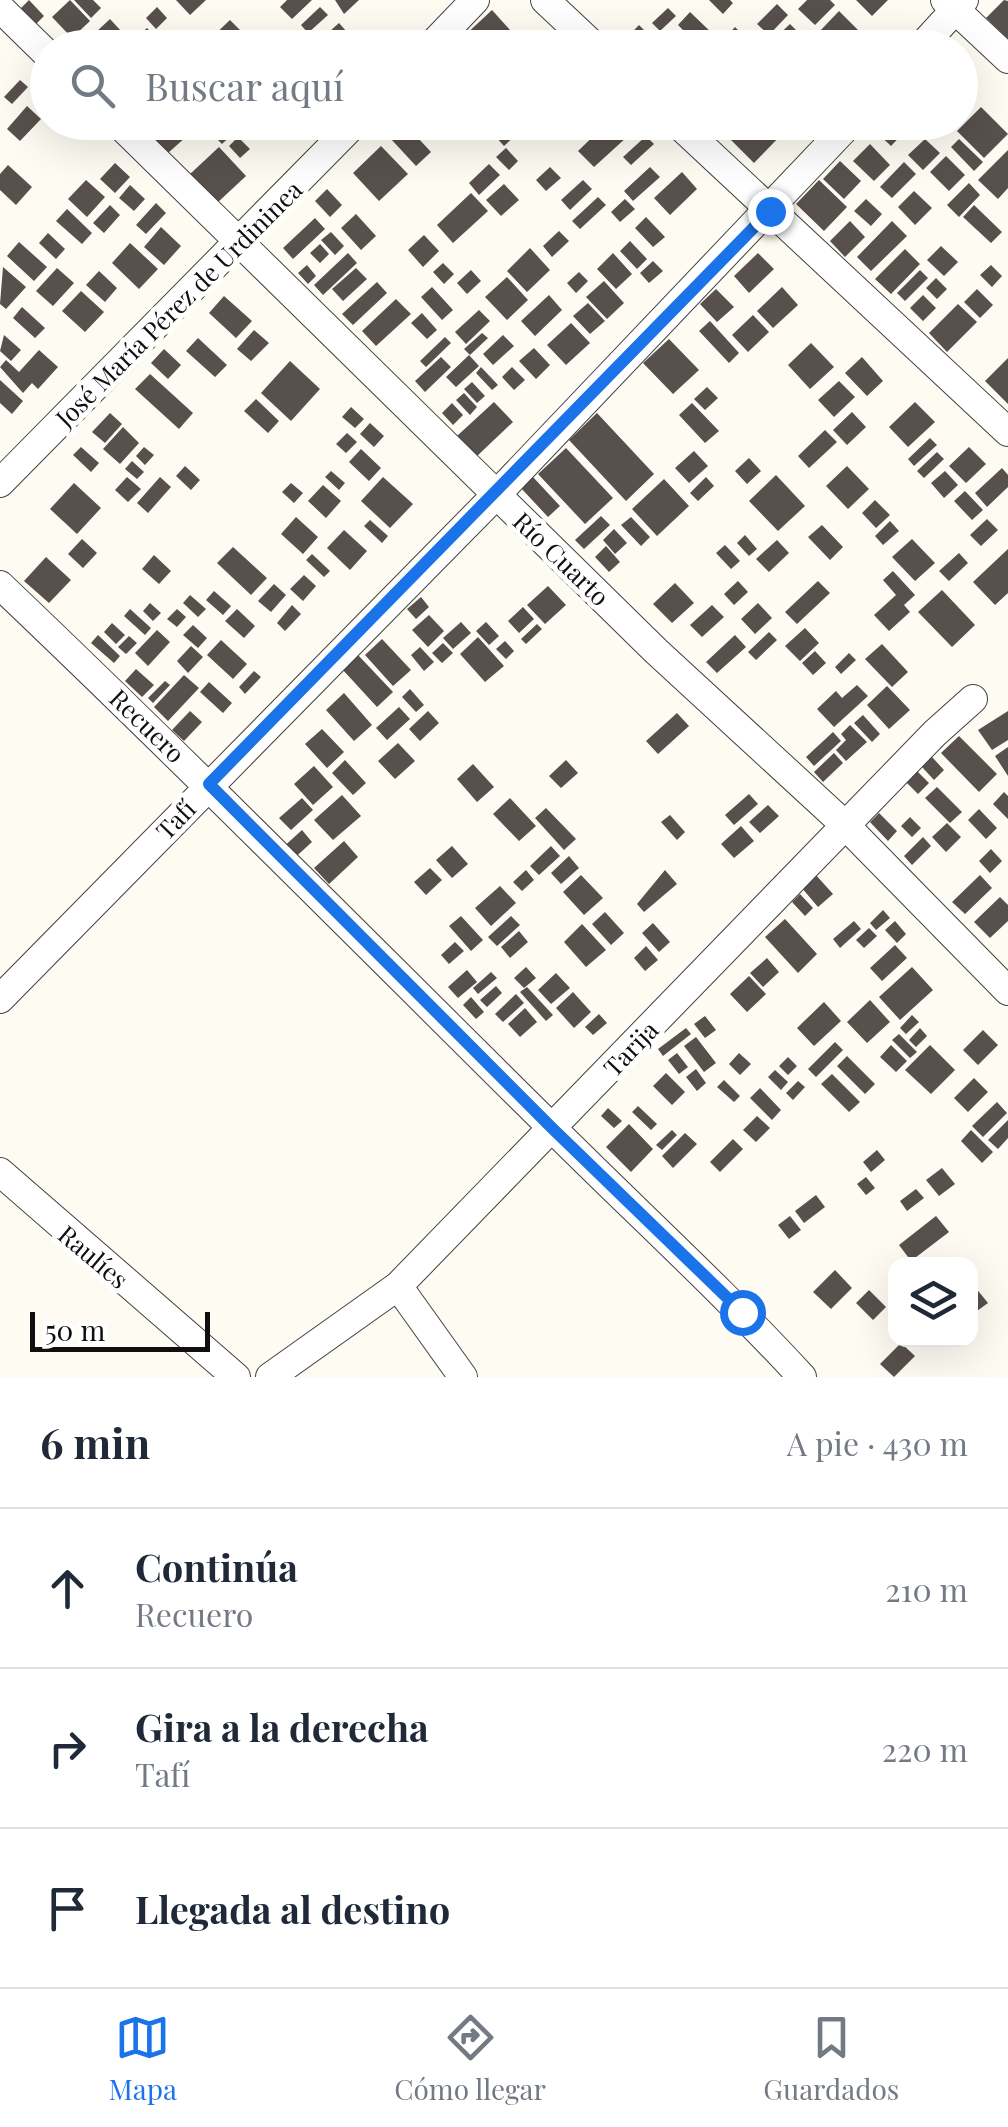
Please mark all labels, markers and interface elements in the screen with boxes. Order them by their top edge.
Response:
search box [30,30,978,140]
icon: search [65,58,120,113]
text: Buscar aquí [145,60,344,111]
street label: José María Pérez de Urdininea [47,172,309,434]
route end [748,189,794,235]
street label: Río Cuarto [507,504,617,612]
street label: Recuero [103,681,193,769]
street label: Tafí [148,792,202,846]
street label: Tarija [595,1013,665,1083]
street label: Raulíes [52,1217,136,1295]
map controls [888,1257,978,1347]
button: layers [888,1257,978,1347]
route start [720,1290,766,1336]
scale bar [30,1307,210,1352]
text: 50 m [45,1311,105,1348]
text: 6 min [40,1414,150,1470]
text: A pie · 430 m [787,1421,968,1464]
text: Continúa [135,1541,298,1592]
icon: ahead [40,1561,95,1616]
text: 210 m [885,1567,968,1610]
text: Recuero [135,1592,253,1635]
text: Gira a la derecha [135,1701,429,1752]
icon: right [40,1721,95,1776]
text: 220 m [882,1727,968,1770]
text: Tafí [135,1752,190,1795]
icon: arrive [40,1881,95,1936]
text: Llegada al destino [135,1883,450,1934]
tab: Mapa [109,2010,177,2107]
tab: Cómo llegar [394,2010,546,2107]
tab: Guardados [763,2010,899,2107]

